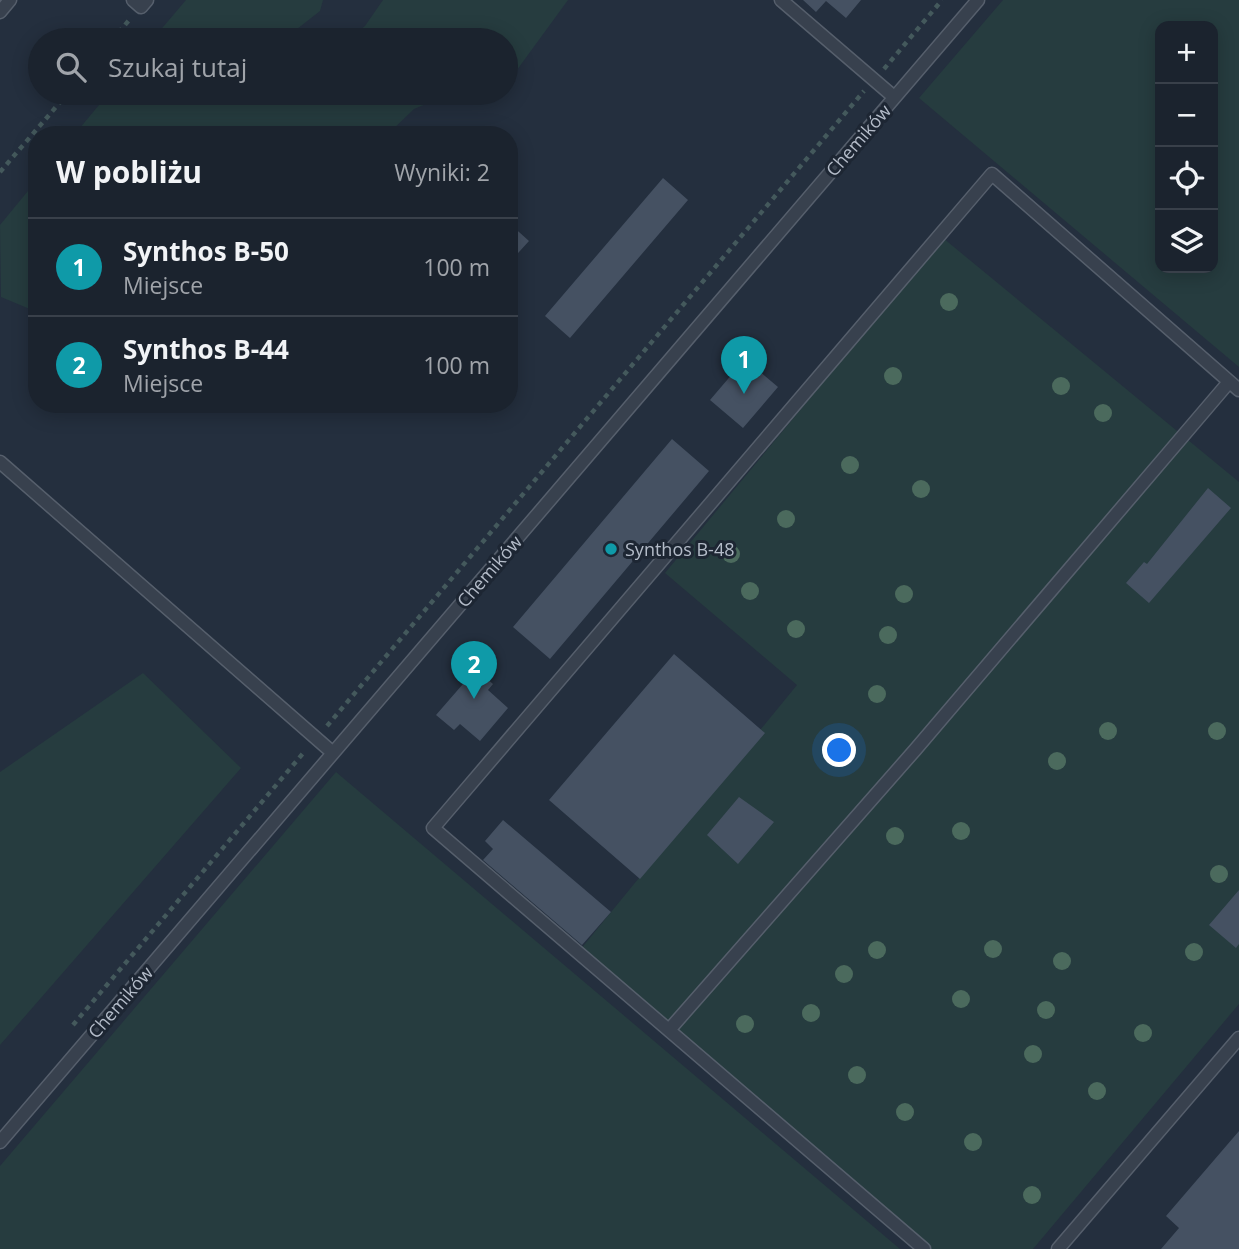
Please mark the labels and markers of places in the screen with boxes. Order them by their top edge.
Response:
pin: 1 [721,336,767,394]
place label: Synthos B-48 [625,537,734,561]
marker: Synthos B-48 [603,541,619,557]
pin: 2 [451,641,497,699]

